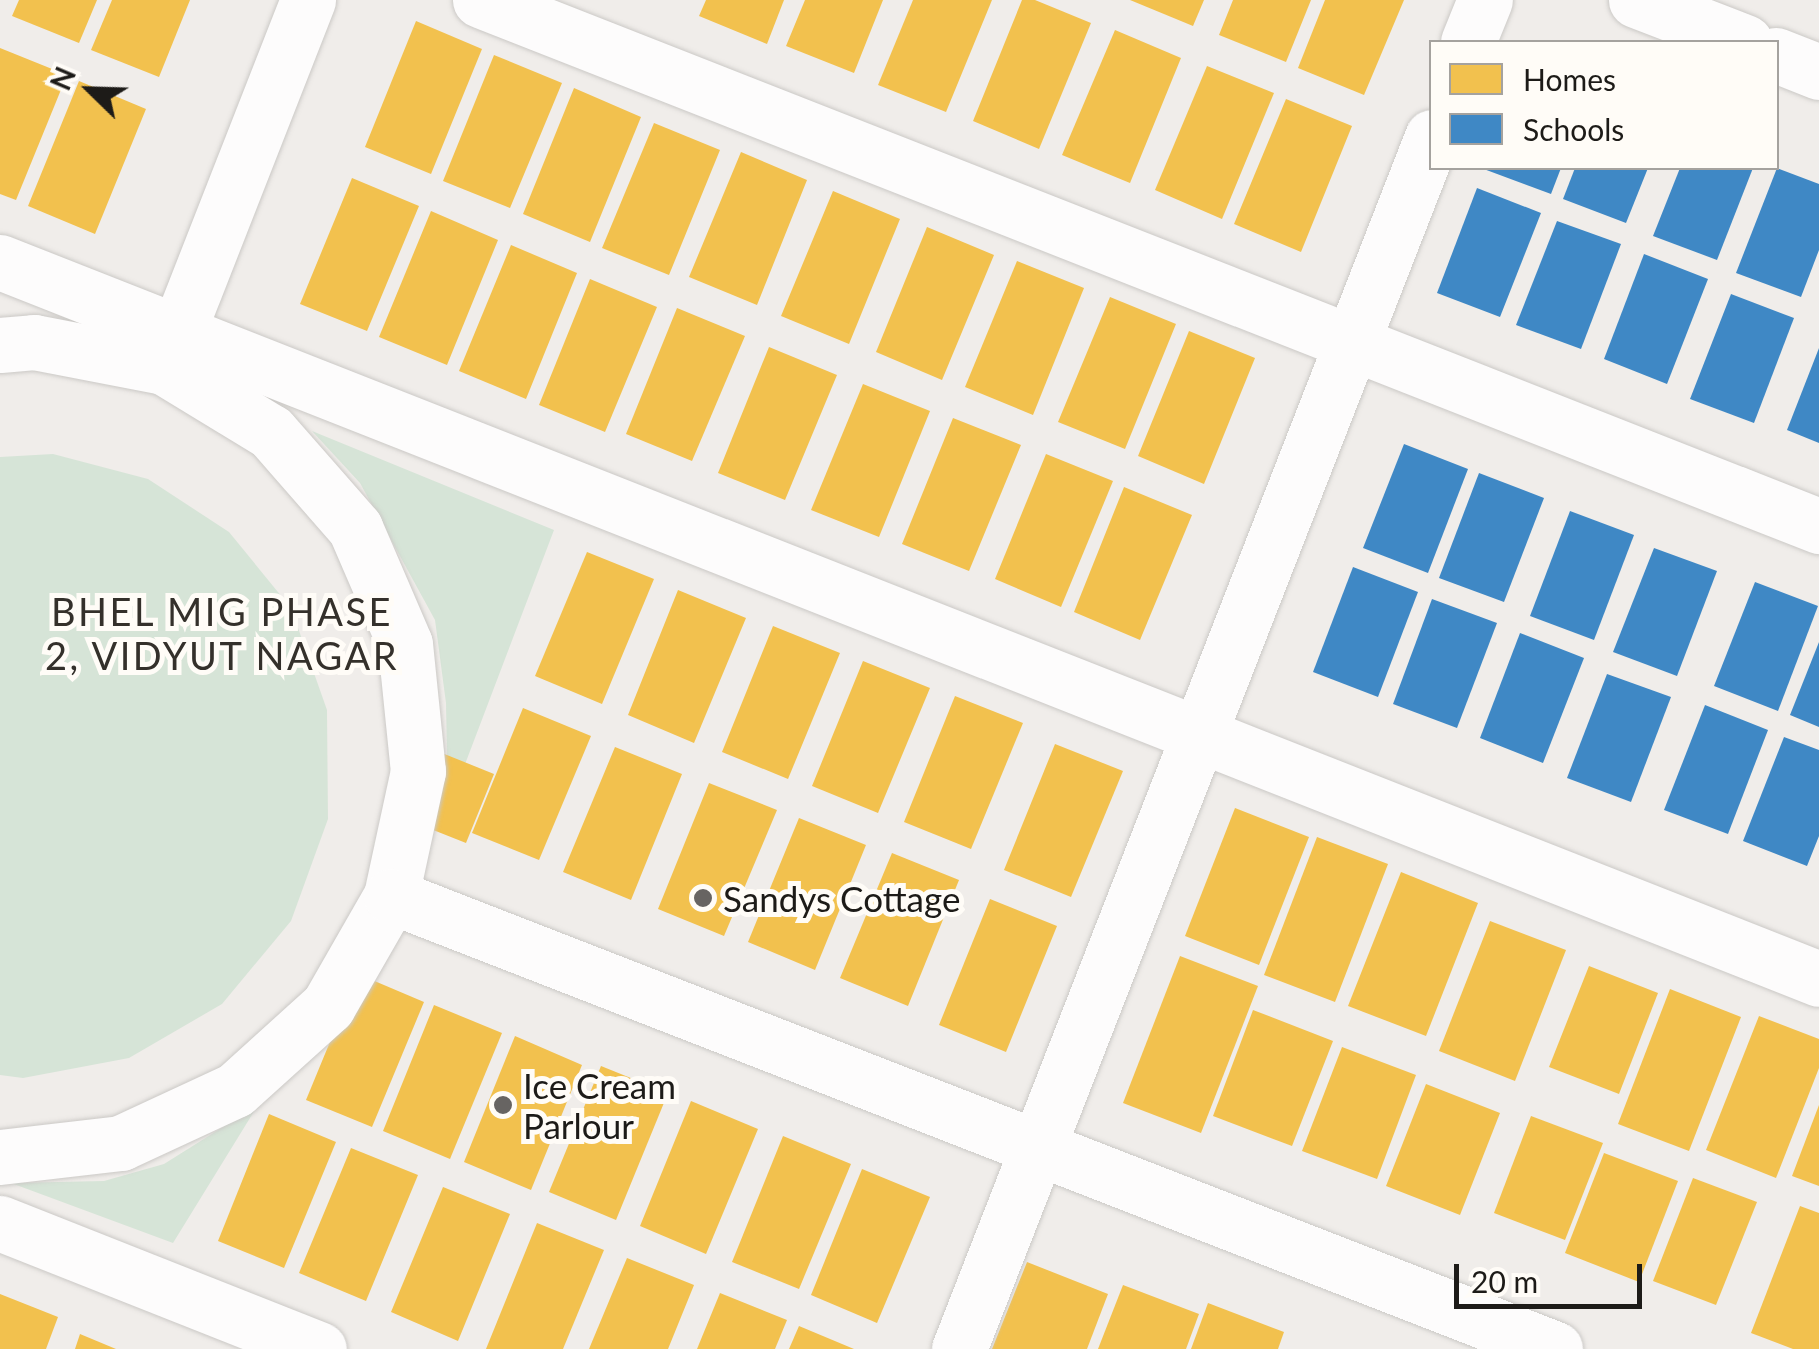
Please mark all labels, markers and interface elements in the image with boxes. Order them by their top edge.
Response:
north arrow [40,40,140,140]
legend [1429,40,1779,170]
text: Homes [1523,61,1616,97]
text: N [43,62,82,95]
text: Schools [1523,111,1624,147]
district label: BHEL MIG PHASE 2, VIDYUT NAGAR [44,589,400,678]
place label: Sandys Cottage [723,877,960,919]
marker: Sandys Cottage [692,887,714,909]
place label: Ice Cream Parlour [523,1064,676,1146]
marker: Ice Cream Parlour [492,1094,514,1116]
scale bar [1459,1244,1646,1306]
text: 20 m [1471,1263,1538,1299]

